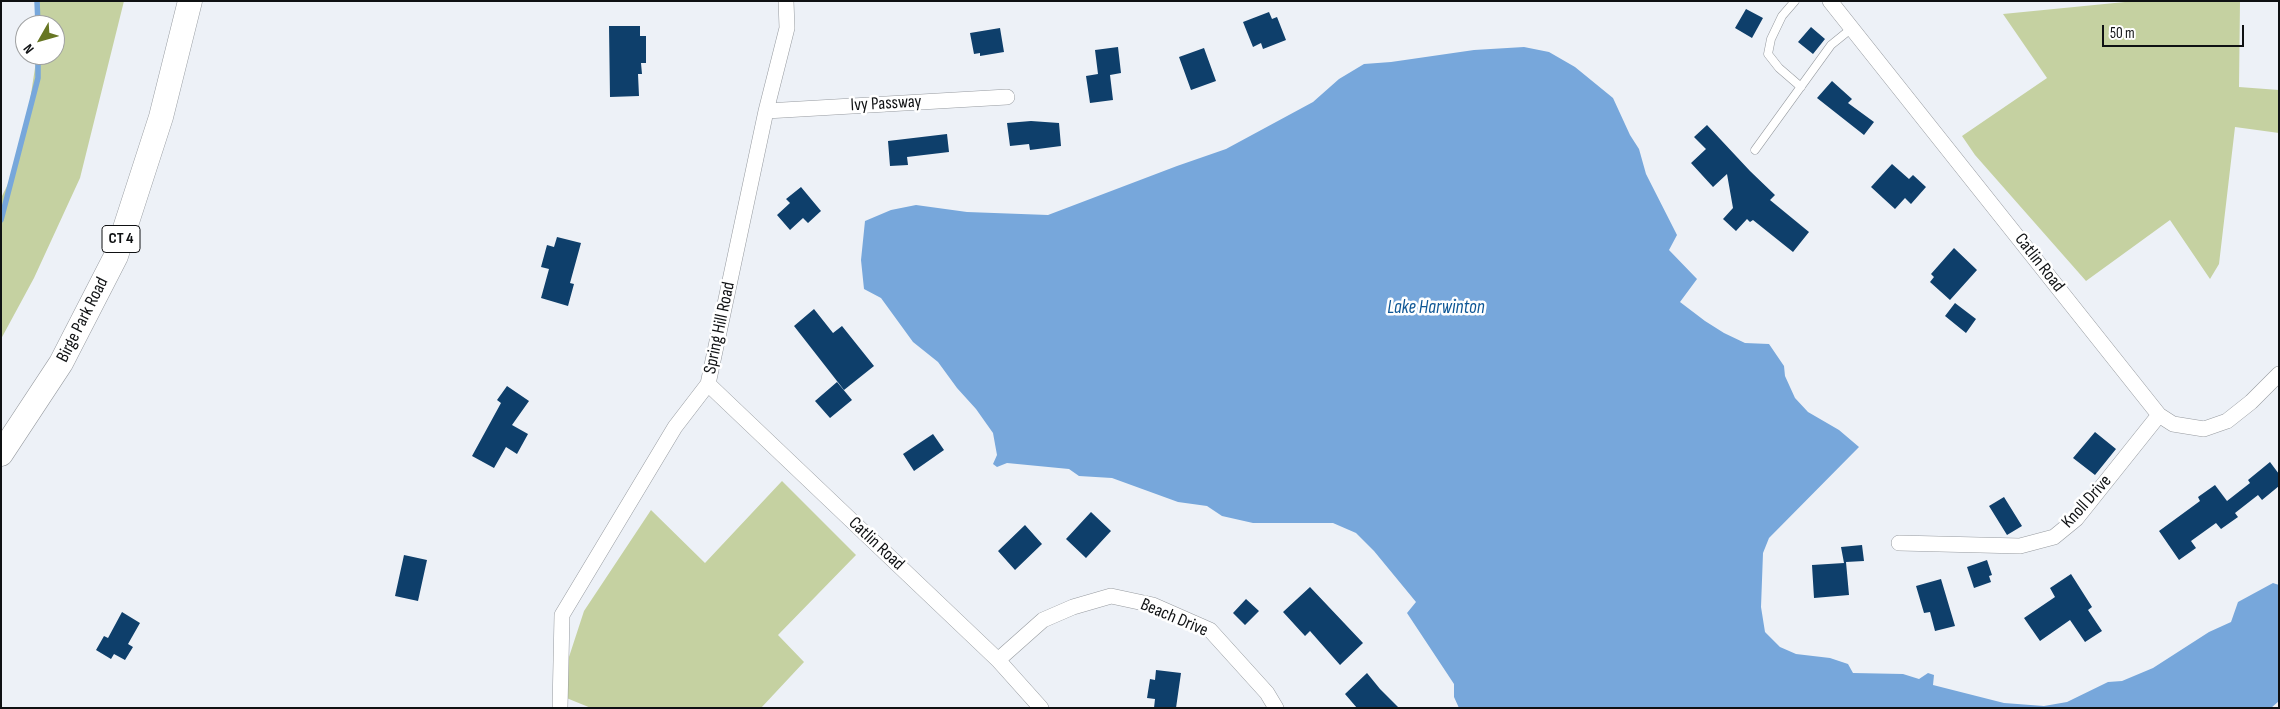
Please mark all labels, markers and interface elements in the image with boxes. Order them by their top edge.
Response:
north arrow [15,15,65,65]
scale bar [2105,15,2248,47]
text: 50 m [2110,24,2135,43]
text: N [20,41,38,57]
street label: Ivy Passway [850,91,922,117]
road number: CT 4 [102,225,140,252]
street label: Catlin Road [2009,229,2069,297]
street label: Birge Park Road [52,274,114,366]
street label: Spring Hill Road [700,280,740,376]
water label: Lake Harwinton [1387,297,1485,319]
street label: Knoll Drive [2057,471,2117,533]
street label: Catlin Road [844,513,908,575]
street label: Beach Drive [1137,594,1211,642]

